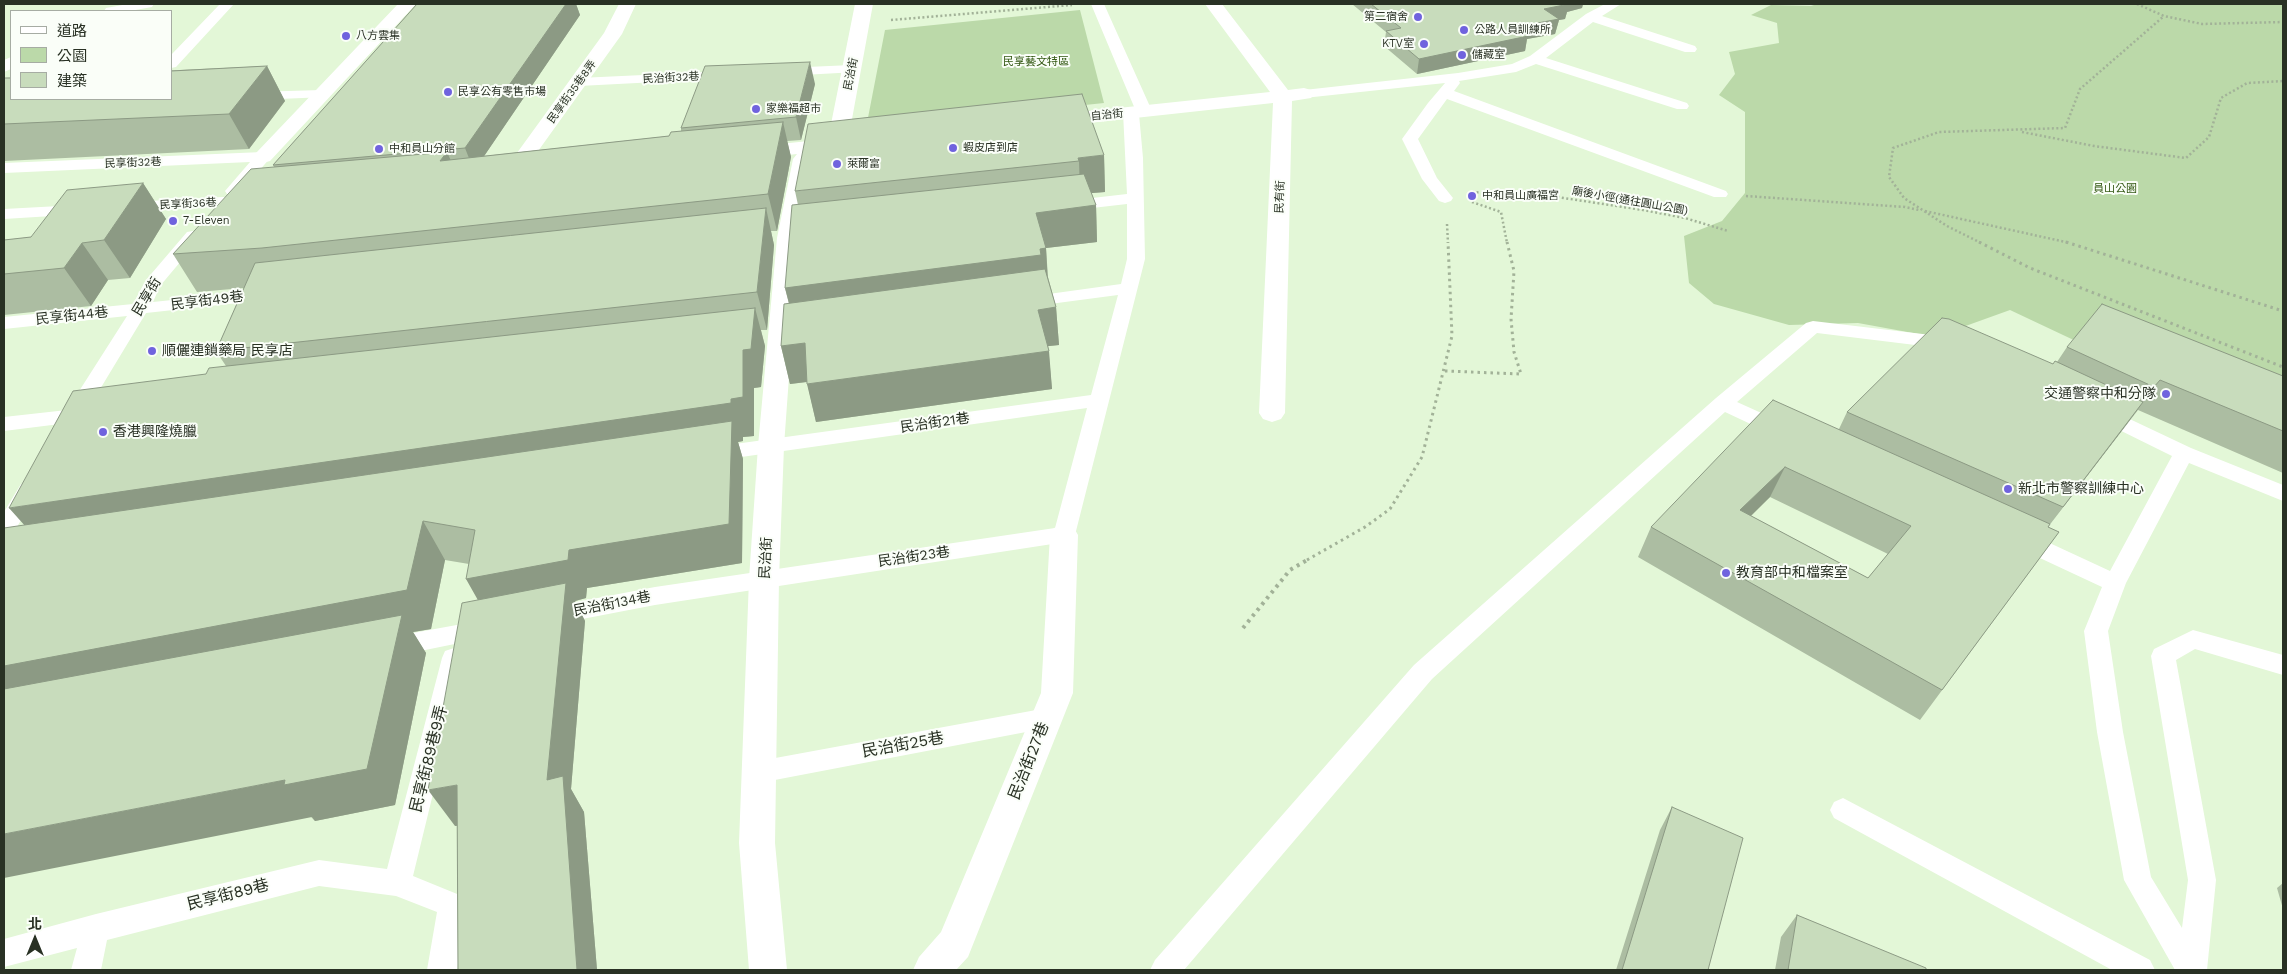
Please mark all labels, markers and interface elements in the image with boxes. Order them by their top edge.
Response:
legend [10,10,172,100]
place label: 第二宿舍 [1364,10,1408,24]
marker: 第二宿舍 [1412,11,1424,23]
text: 道路 [57,22,87,40]
place label: 公路人員訓練所 [1474,23,1551,37]
marker: 公路人員訓練所 [1458,24,1470,36]
place label: 八方雲集 [356,29,400,43]
marker: 八方雲集 [340,30,352,42]
place label: KTV室 [1382,37,1414,51]
marker: KTV室 [1418,38,1430,50]
text: 公園 [57,47,87,65]
place label: 儲藏室 [1472,48,1505,62]
marker: 儲藏室 [1456,49,1468,61]
park label: 民享藝文特區 [1003,55,1069,69]
street label: 民治街 [841,57,861,91]
street label: 民享街35巷8弄 [545,58,599,126]
street label: 民治街32巷 [642,70,700,86]
text: 建築 [57,72,87,90]
place label: 民享公有零售市場 [458,85,546,99]
marker: 民享公有零售市場 [442,86,454,98]
place label: 家樂福超市 [766,102,821,116]
marker: 家樂福超市 [750,103,762,115]
street label: 自治街 [1090,107,1124,123]
place label: 蝦皮店到店 [963,141,1018,155]
place label: 中和員山分館 [389,142,455,156]
marker: 蝦皮店到店 [947,142,959,154]
marker: 中和員山分館 [373,143,385,155]
street label: 民享街32巷 [104,155,162,171]
place label: 萊爾富 [847,157,880,171]
marker: 萊爾富 [831,158,843,170]
street label: 民有街 [1273,180,1287,214]
park label: 員山公園 [2093,182,2137,196]
street label: 廟後小徑(通往圓山公園) [1571,184,1689,218]
place label: 中和員山廣福宮 [1482,189,1559,203]
marker: 中和員山廣福宮 [1466,190,1478,202]
street label: 民享街36巷 [159,196,217,212]
place label: 7-Eleven [183,214,230,228]
marker: 7-Eleven [167,215,179,227]
street label: 民享街 [129,275,165,319]
street label: 民享街49巷 [170,288,244,314]
street label: 民享街44巷 [35,304,109,328]
place label: 順儷連鎖藥局 民享店 [162,343,293,359]
marker: 順儷連鎖藥局 民享店 [146,345,158,357]
place label: 交通警察中和分隊 [2044,386,2156,402]
marker: 交通警察中和分隊 [2160,388,2172,400]
street label: 民治街21巷 [899,410,971,436]
place label: 香港興隆燒臘 [113,424,197,440]
marker: 香港興隆燒臘 [97,426,109,438]
place label: 新北市警察訓練中心 [2018,481,2144,497]
marker: 新北市警察訓練中心 [2002,483,2014,495]
street label: 民治街 [757,537,775,579]
street label: 民治街23巷 [877,544,951,570]
place label: 教育部中和檔案室 [1736,565,1848,581]
marker: 教育部中和檔案室 [1720,567,1732,579]
street label: 民治街134巷 [572,588,652,620]
street label: 民享街89巷9弄 [406,704,452,814]
street label: 民治街27巷 [1005,719,1053,803]
street label: 民治街25巷 [861,728,945,762]
street label: 民享街89巷 [185,876,271,914]
north arrow [10,914,60,964]
text: 北 [28,916,42,932]

